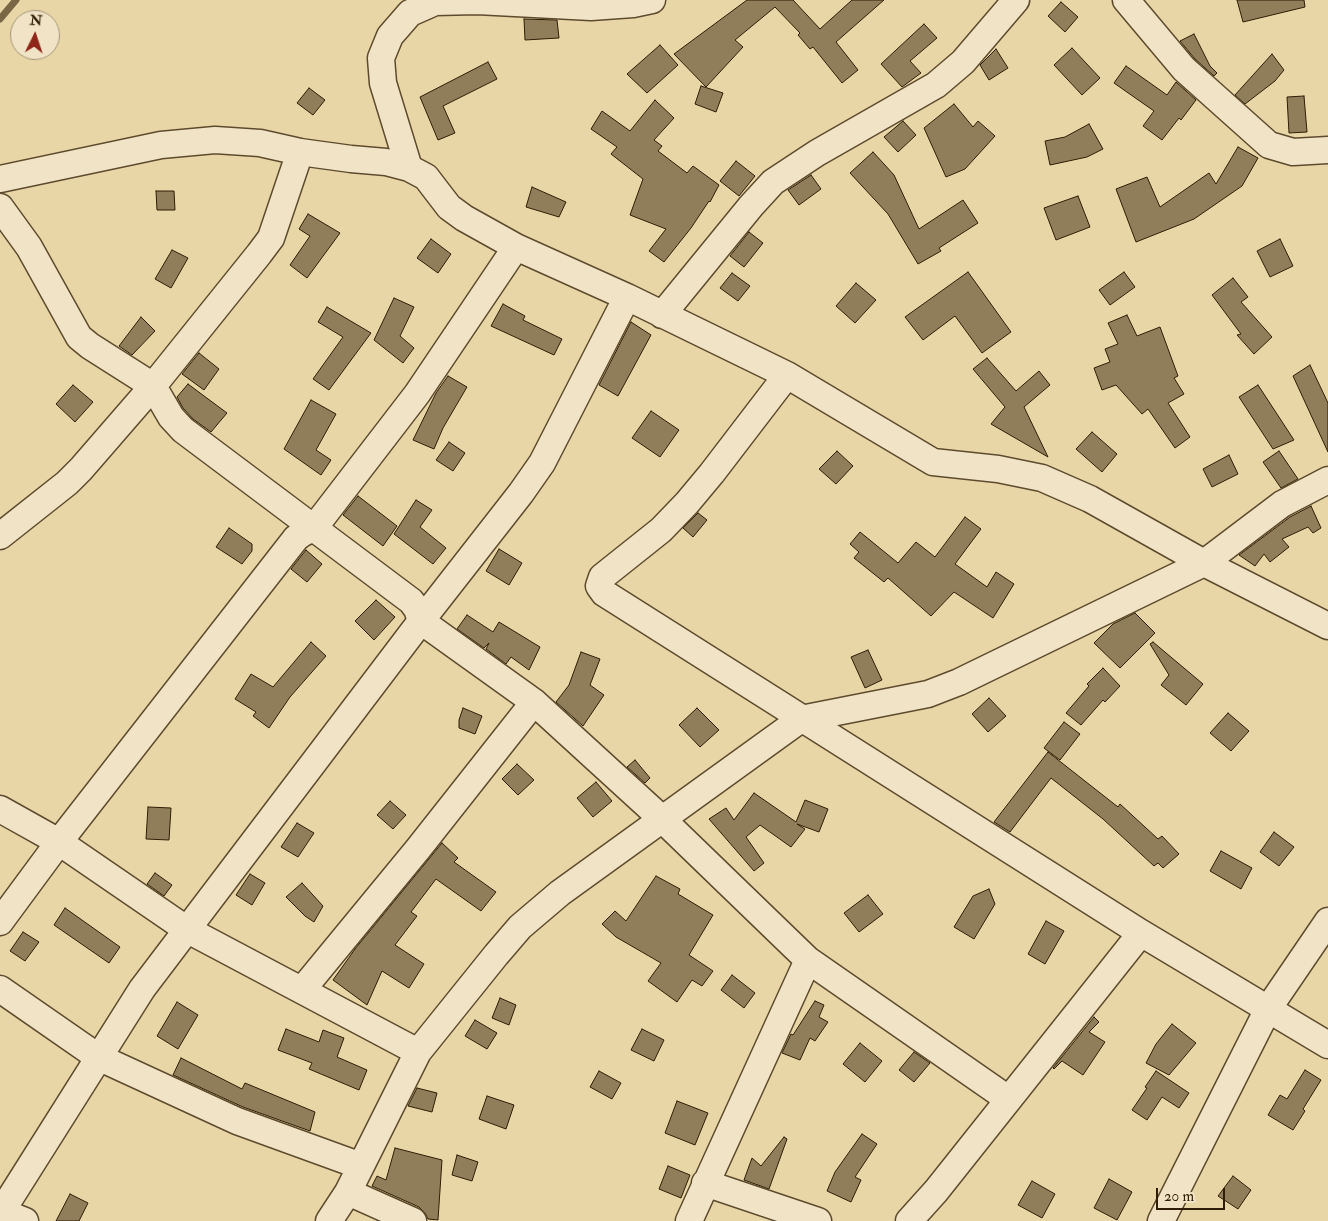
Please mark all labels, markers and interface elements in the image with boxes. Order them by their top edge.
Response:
north arrow [10,10,60,60]
text: N [29,12,43,29]
scale bar [1158,1178,1227,1210]
text: 20 m [1164,1187,1194,1206]

